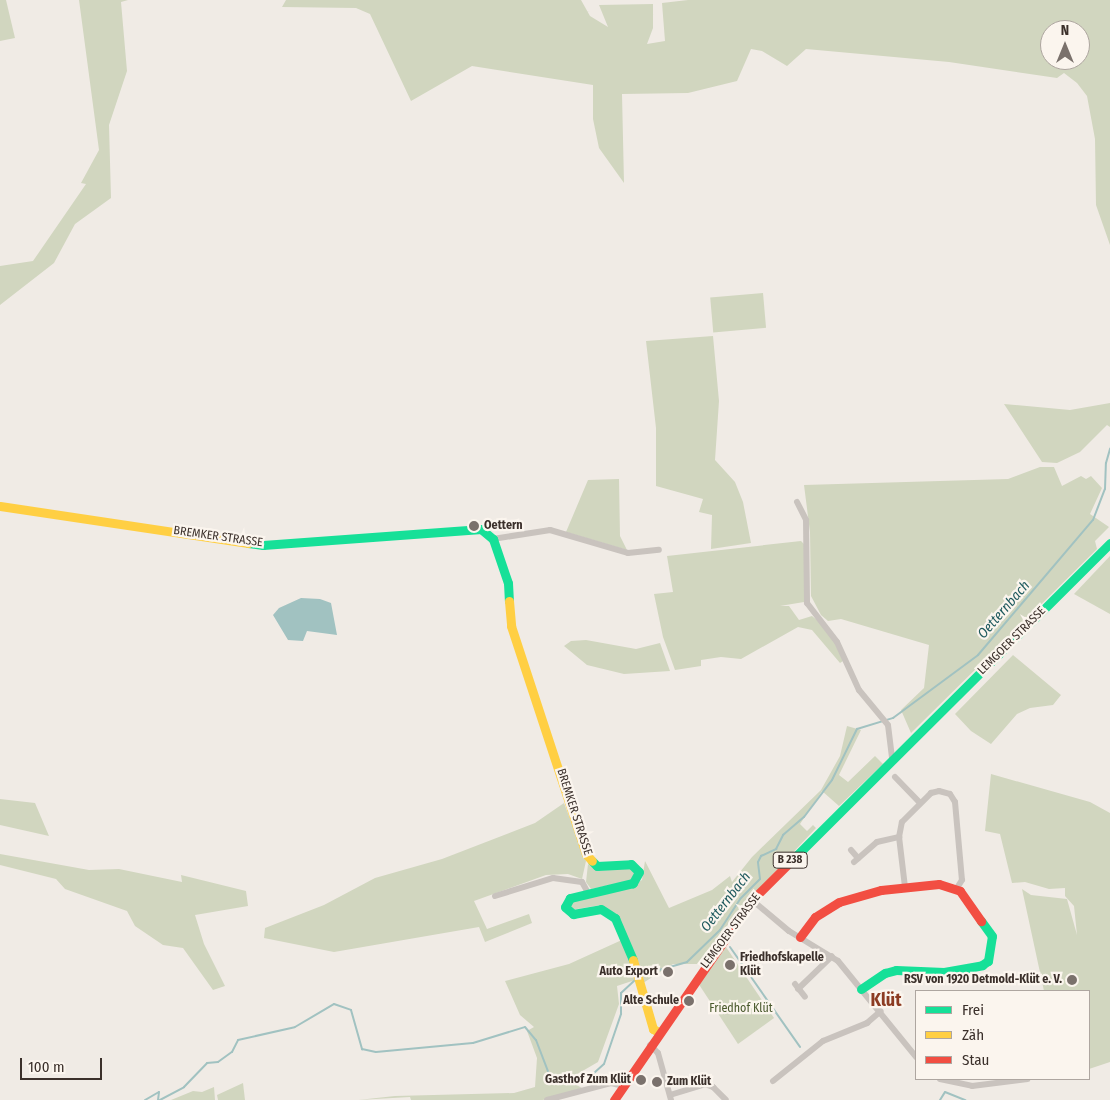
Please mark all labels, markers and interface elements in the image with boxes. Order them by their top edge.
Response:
north arrow [1040,20,1090,70]
text: N [1061,22,1069,39]
place label: Oettern [484,519,523,533]
marker: Oettern [468,520,480,532]
street label: BREMKER STRASSE [172,524,264,550]
water label: Oetternbach [974,578,1034,642]
street label: LEMGOER STRASSE [975,604,1049,678]
street label: BREMKER STRASSE [553,767,595,857]
road number: B 238 [772,852,808,868]
water label: Oetternbach [698,869,754,935]
street label: LEMGOER STRASSE [698,891,764,971]
place label: Friedhofskapelle Klüt [740,951,824,979]
marker: Friedhofskapelle Klüt [724,959,736,971]
place label: Auto Export [599,965,658,979]
marker: Auto Export [662,966,674,978]
place label: RSV von 1920 Detmold-Klüt e. V. [904,973,1062,987]
marker: RSV von 1920 Detmold-Klüt e. V. [1066,974,1078,986]
district label: Klüt [870,989,902,1011]
legend [915,990,1090,1080]
place label: Alte Schule [623,994,679,1008]
marker: Alte Schule [683,995,695,1007]
text: Frei [962,1001,984,1019]
park label: Friedhof Klüt [709,1002,773,1016]
text: Zäh [962,1026,984,1044]
scale bar [22,1048,105,1080]
text: Stau [962,1051,989,1069]
text: 100 m [28,1058,65,1076]
place label: Gasthof Zum Klüt [545,1073,631,1087]
marker: Gasthof Zum Klüt [635,1074,647,1086]
place label: Zum Klüt [667,1075,711,1089]
marker: Zum Klüt [651,1076,663,1088]

